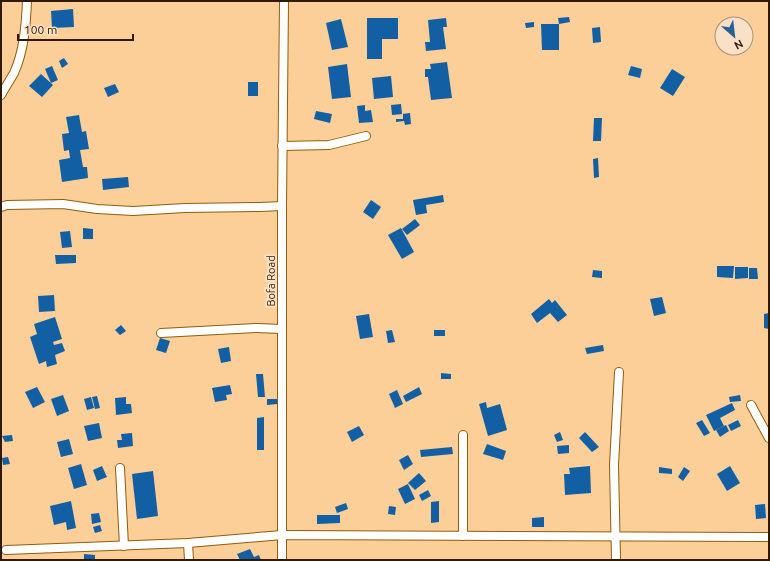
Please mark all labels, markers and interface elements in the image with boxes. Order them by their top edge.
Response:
scale bar [18,16,133,42]
north arrow [714,16,754,56]
text: 100 m [24,23,57,36]
text: N [732,38,745,52]
street label: Bofa Road [265,255,277,307]

